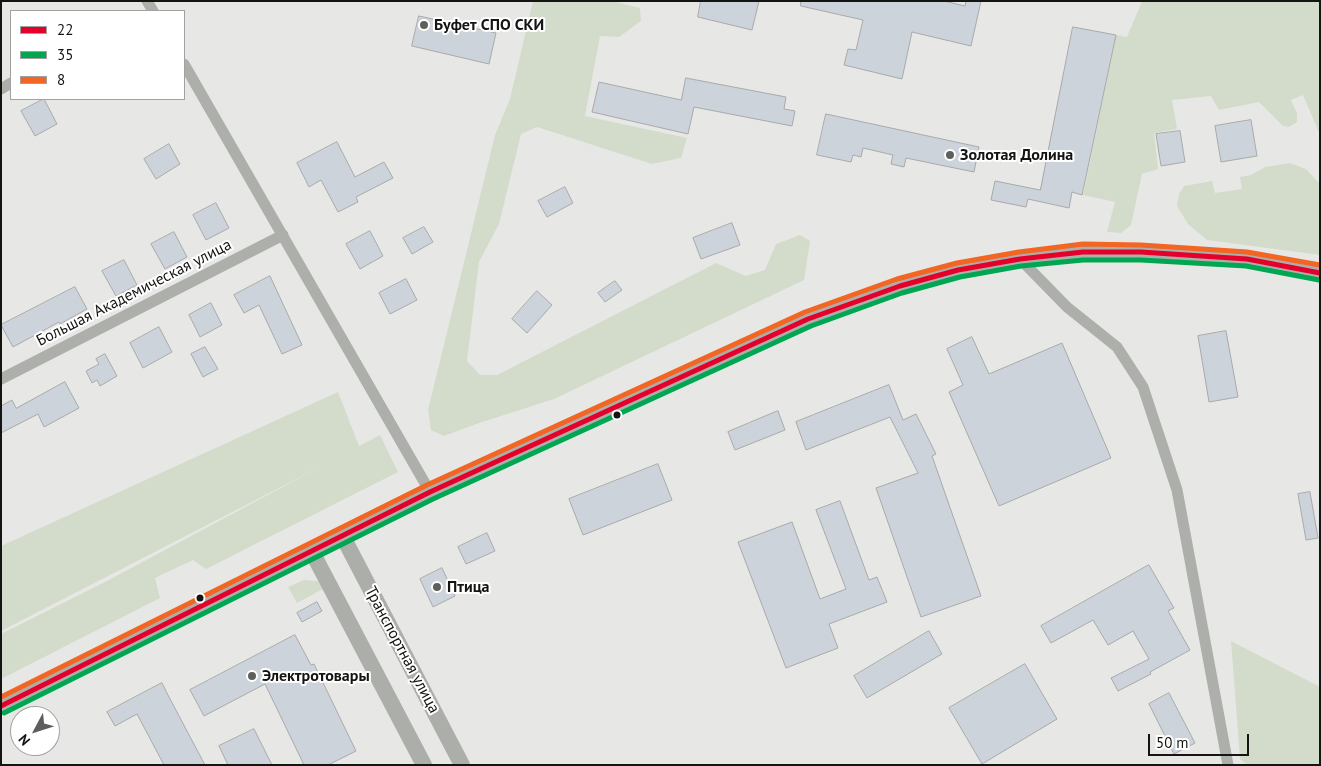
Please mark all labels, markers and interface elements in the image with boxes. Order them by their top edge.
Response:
legend [10,10,185,100]
place label: Буфет СПО СКИ [434,15,544,35]
marker: Буфет СПО СКИ [418,19,430,31]
text: 22 [57,20,73,39]
text: 35 [57,45,73,64]
text: 8 [57,70,65,89]
place label: Золотая Долина [960,145,1073,165]
marker: Золотая Долина [944,149,956,161]
street label: Большая Академическая улица [33,235,235,351]
unlabelled marker [612,410,622,420]
place label: Птица [447,577,490,597]
marker: Птица [431,581,443,593]
street label: Транспортная улица [361,583,443,717]
unlabelled marker [195,593,205,603]
place label: Электротовары [262,666,370,686]
marker: Электротовары [246,670,258,682]
north arrow [10,706,60,756]
scale bar [1151,724,1252,756]
text: N [14,731,34,749]
text: 50 m [1156,733,1189,752]

